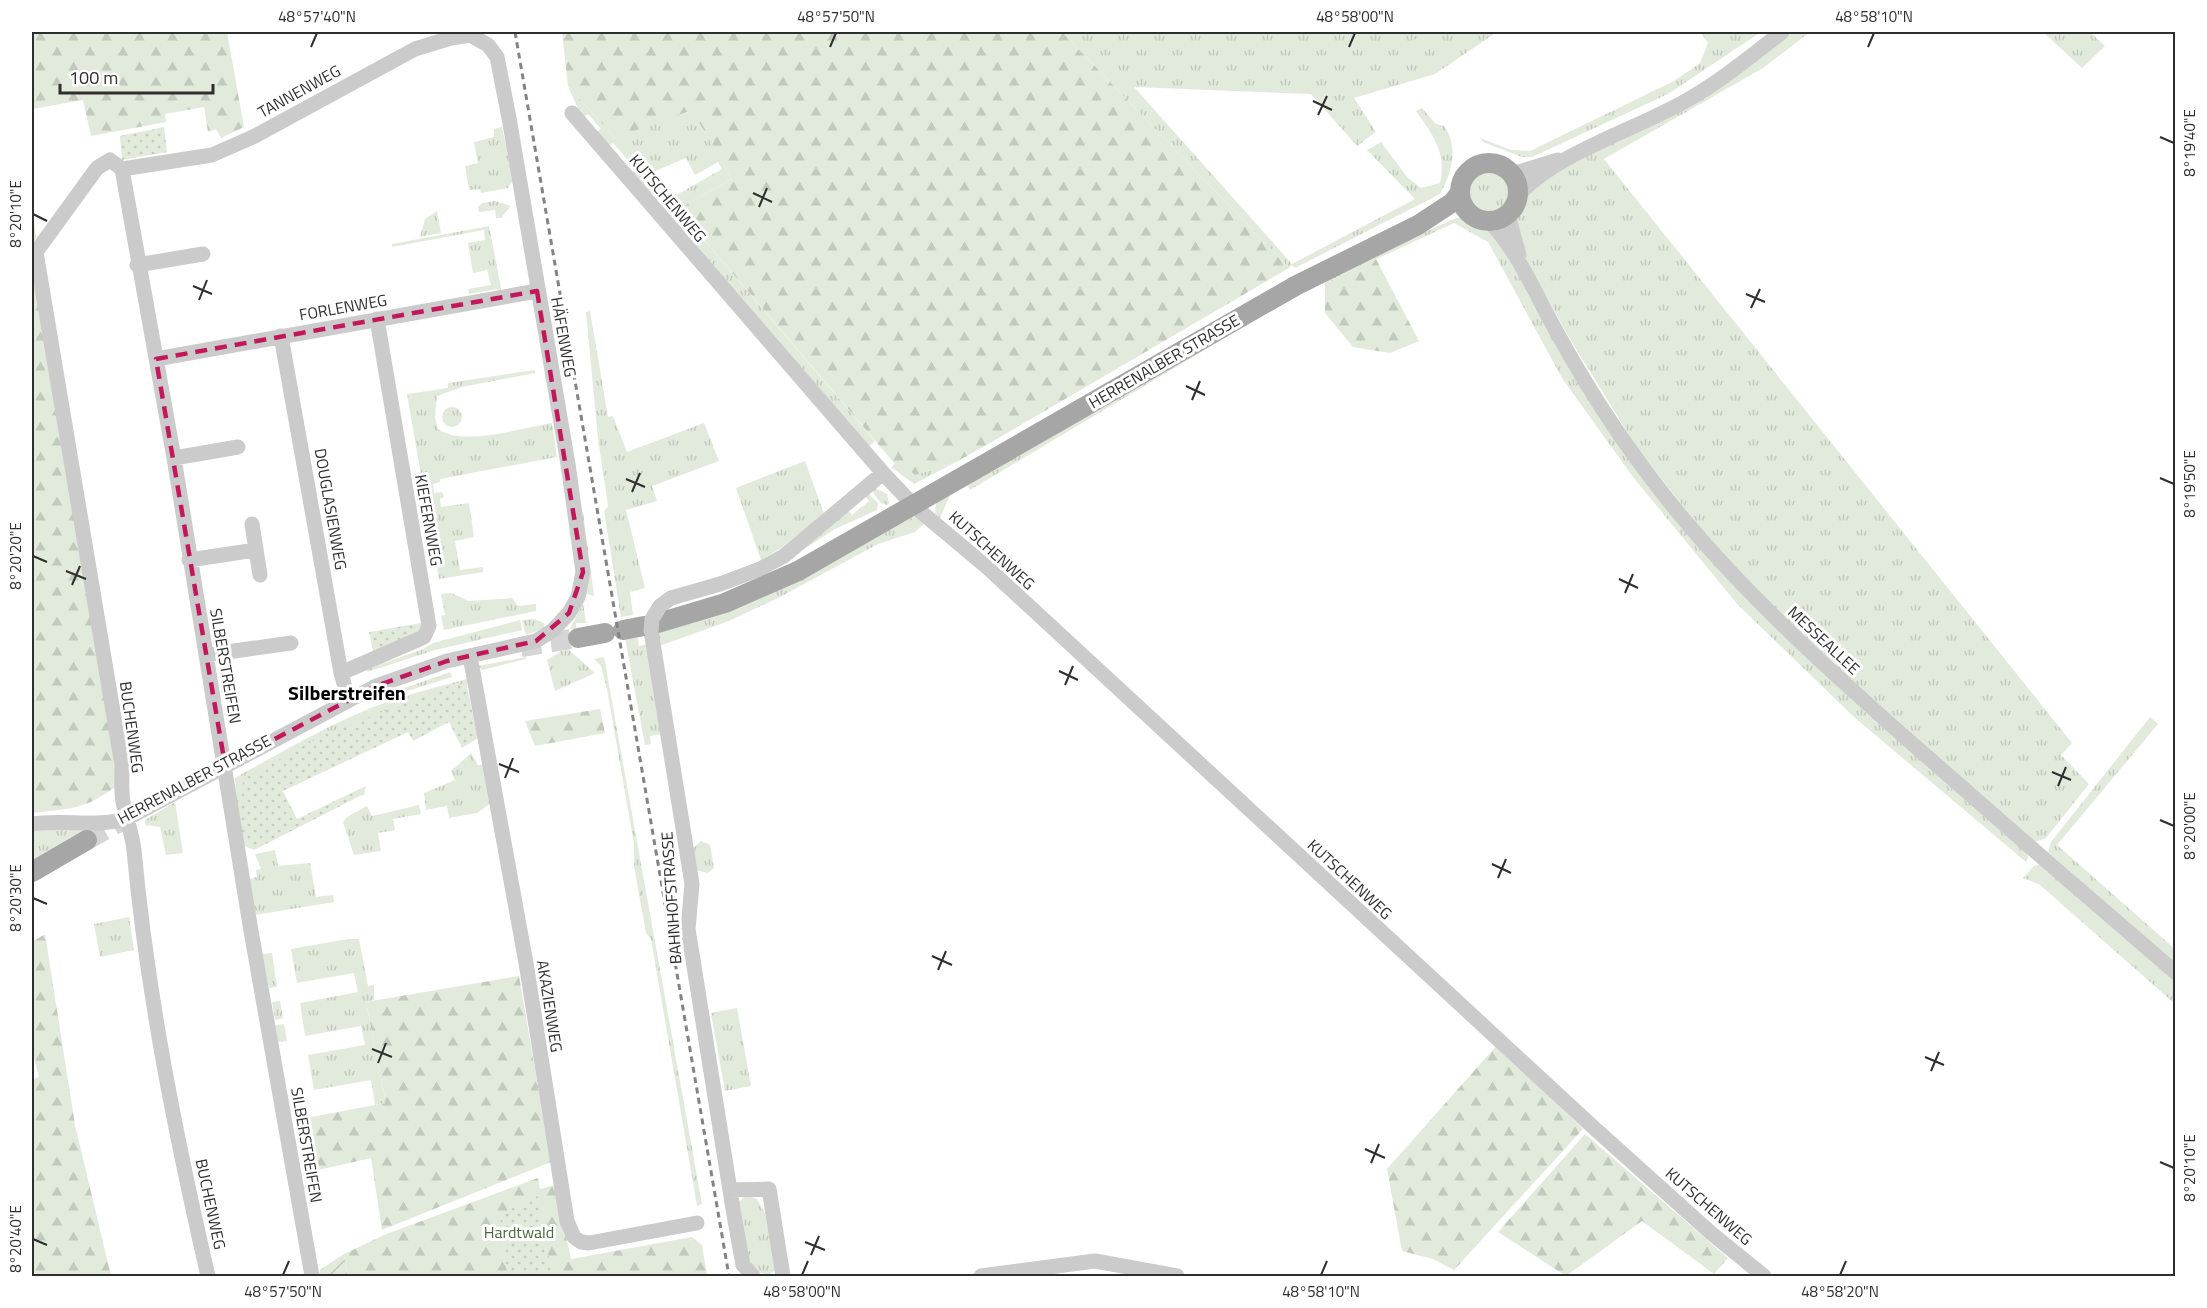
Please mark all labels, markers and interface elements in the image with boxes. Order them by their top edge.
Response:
text: 48°57'40"N [278,5,356,28]
text: 48°57'50"N [797,5,875,28]
text: 48°58'00"N [1316,5,1394,28]
text: 48°58'10"N [1835,5,1913,28]
scale bar [60,57,213,95]
street label: TANNENWEG [253,58,345,124]
text: 100 m [69,64,118,91]
text: 8°19'40"E [2178,109,2201,177]
street label: KUTSCHENWEG [624,149,712,247]
text: 8°20'10"E [4,180,27,248]
street label: FORLENWEG [297,287,389,327]
street label: HÄFENWEG [545,295,583,379]
street label: HERRENALBER STRASSE [1084,308,1244,414]
street label: DOUGLASIENWEG [308,446,354,572]
text: 8°19'50"E [2178,450,2201,518]
street label: KIEFERNWEG [409,472,449,568]
street label: KUTSCHENWEG [944,505,1040,595]
text: 8°20'20"E [4,522,27,590]
street label: MESSEALLEE [1783,600,1866,680]
street label: SILBERSTREIFEN [204,606,248,726]
district label: Silberstreifen [288,677,406,708]
street label: BUCHENWEG [114,680,150,774]
street label: HERRENALBER STRASSE [113,728,275,830]
text: 8°20'00"E [2178,792,2201,860]
street label: BAHNHOFSTRASSE [654,831,688,965]
street label: KUTSCHENWEG [1302,833,1398,925]
text: 8°20'30"E [4,864,27,932]
street label: AKAZIENWEG [531,958,569,1054]
street label: SILBERSTREIFEN [285,1085,329,1205]
text: 8°20'10"E [2178,1134,2201,1202]
street label: BUCHENWEG [190,1156,232,1252]
street label: KUTSCHENWEG [1660,1161,1758,1251]
text: 8°20'40"E [4,1205,27,1273]
park label: Hardtwald [484,1220,554,1244]
text: 48°57'50"N [244,1280,322,1303]
text: 48°58'00"N [763,1280,841,1303]
text: 48°58'10"N [1282,1280,1360,1303]
text: 48°58'20"N [1801,1280,1879,1303]

